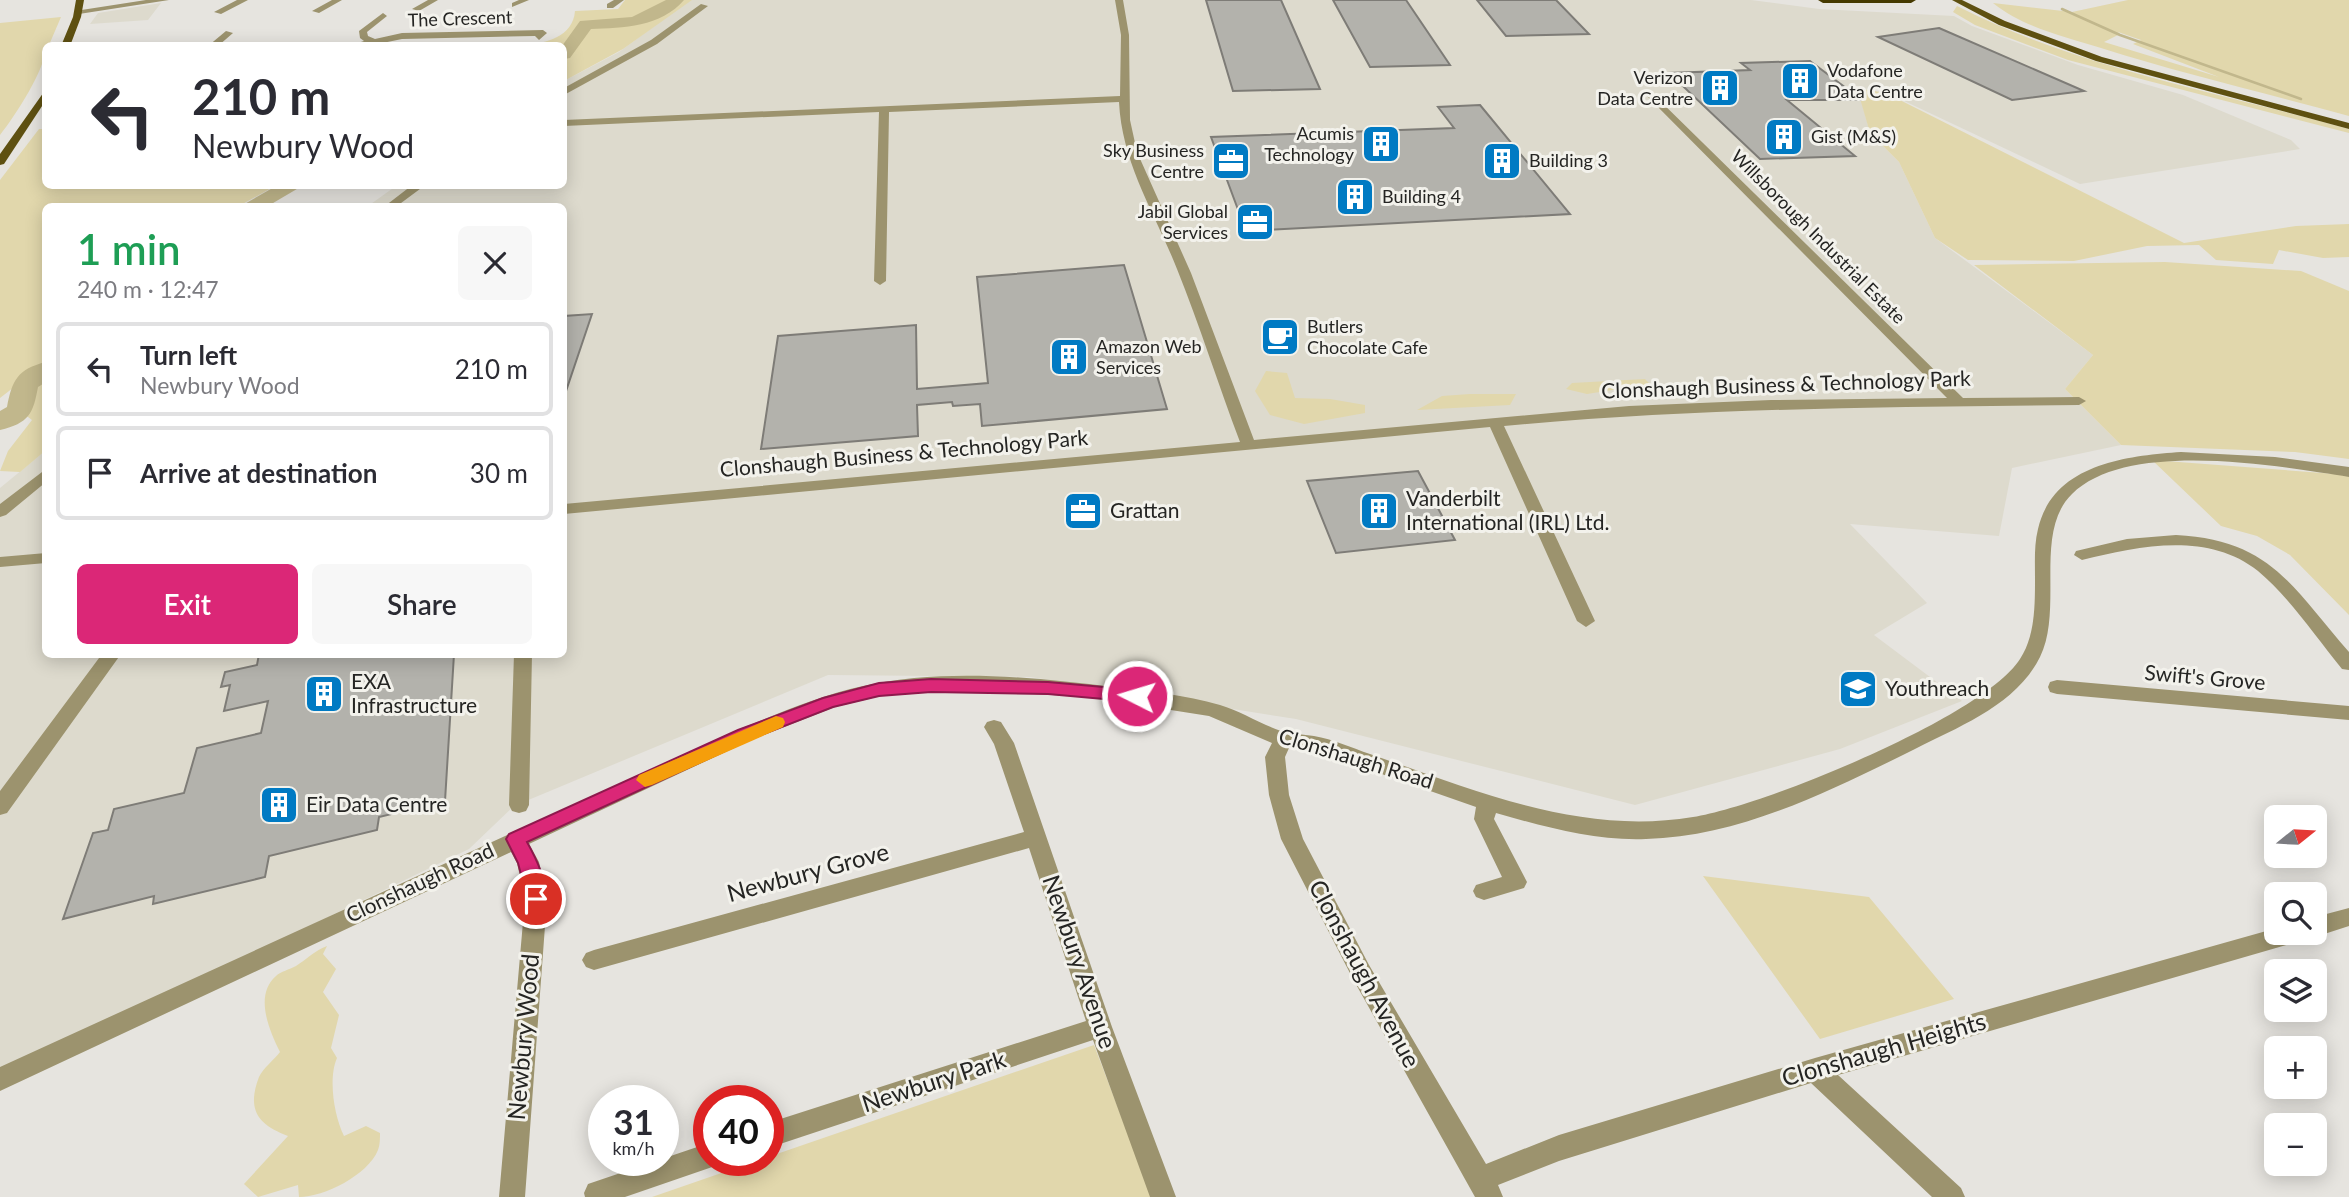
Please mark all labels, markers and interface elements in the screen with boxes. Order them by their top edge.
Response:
street label: The Crescent [407,5,513,31]
place label: Vodafone Data Centre [1827,59,1923,102]
building icon: Vodafone Data Centre [1779,60,1821,102]
place label: Verizon Data Centre [1597,66,1693,109]
text: 210 m [192,67,330,125]
building icon: Verizon Data Centre [1699,67,1741,109]
icon: left [77,70,168,161]
building icon: Gist (M&S) [1763,116,1805,158]
place label: Acumis Technology [1264,122,1355,165]
building icon: Acumis Technology [1360,123,1402,165]
place label: Gist (M&S) [1811,125,1896,147]
text: Newbury Wood [192,126,414,165]
place label: Sky Business Centre [1103,139,1204,182]
office icon: Sky Business Centre [1210,140,1252,182]
building icon: Building 3 [1481,140,1523,182]
street label: Willsborough Industrial Estate [1727,145,1910,328]
place label: Building 3 [1529,149,1608,171]
building icon: Building 4 [1334,176,1376,218]
place label: Building 4 [1382,185,1461,207]
place label: Jabil Global Services [1138,200,1228,243]
office icon: Jabil Global Services [1234,201,1276,243]
text: 1 min [77,224,181,274]
button: close [458,226,532,300]
text: 240 m · 12:47 [77,275,219,303]
place label: Butlers Chocolate Cafe [1307,315,1428,358]
cafe icon: Butlers Chocolate Cafe [1259,316,1301,358]
place label: Amazon Web Services [1096,335,1202,378]
building icon: Amazon Web Services [1048,336,1090,378]
text: Turn left [140,339,237,371]
icon: left [81,350,119,388]
text: 210 m [455,353,528,385]
street label: Clonshaugh Business & Technology Park [1601,365,1971,402]
text: Newbury Wood [140,371,300,399]
street label: Clonshaugh Business & Technology Park [719,424,1089,481]
icon: arrive [81,454,119,492]
text: Arrive at destination [140,457,377,489]
text: 30 m [470,457,528,489]
place label: Vanderbilt International (IRL) Ltd. [1406,485,1609,534]
office icon: Grattan [1062,490,1104,532]
building icon: Vanderbilt International (IRL) Ltd. [1358,490,1400,532]
place label: Grattan [1110,497,1179,522]
button: Exit [77,564,298,644]
button: Share [312,564,532,644]
position arrow [1100,659,1174,733]
street label: Swift's Grove [2144,659,2267,694]
place label: EXA Infrastructure [351,668,477,717]
school or university icon: Youthreach [1837,668,1879,710]
building icon: EXA Infrastructure [303,673,345,715]
place label: Youthreach [1885,675,1989,700]
street label: Clonshaugh Road [1276,722,1437,793]
building icon: Eir Data Centre [258,784,300,826]
place label: Eir Data Centre [306,791,447,816]
north arrow [2264,805,2328,868]
map controls [2264,805,2327,1176]
street label: Clonshaugh Road [342,836,497,927]
street label: Newbury Grove [723,836,892,907]
pin [506,869,566,929]
street label: Newbury Avenue [1037,871,1124,1052]
street label: Clonshaugh Avenue [1304,874,1427,1072]
icon: arrive [517,880,555,918]
button: search [2264,882,2327,945]
street label: Newbury Wood [501,953,544,1121]
button: layers [2264,959,2327,1022]
street label: Clonshaugh Heights [1778,1006,1989,1092]
button: + [2264,1036,2327,1099]
street label: Newbury Park [858,1043,1010,1117]
speed limit sign: 40 [693,1085,784,1176]
text: 31 [613,1100,654,1142]
button: − [2264,1113,2327,1176]
text: km/h [612,1137,655,1159]

